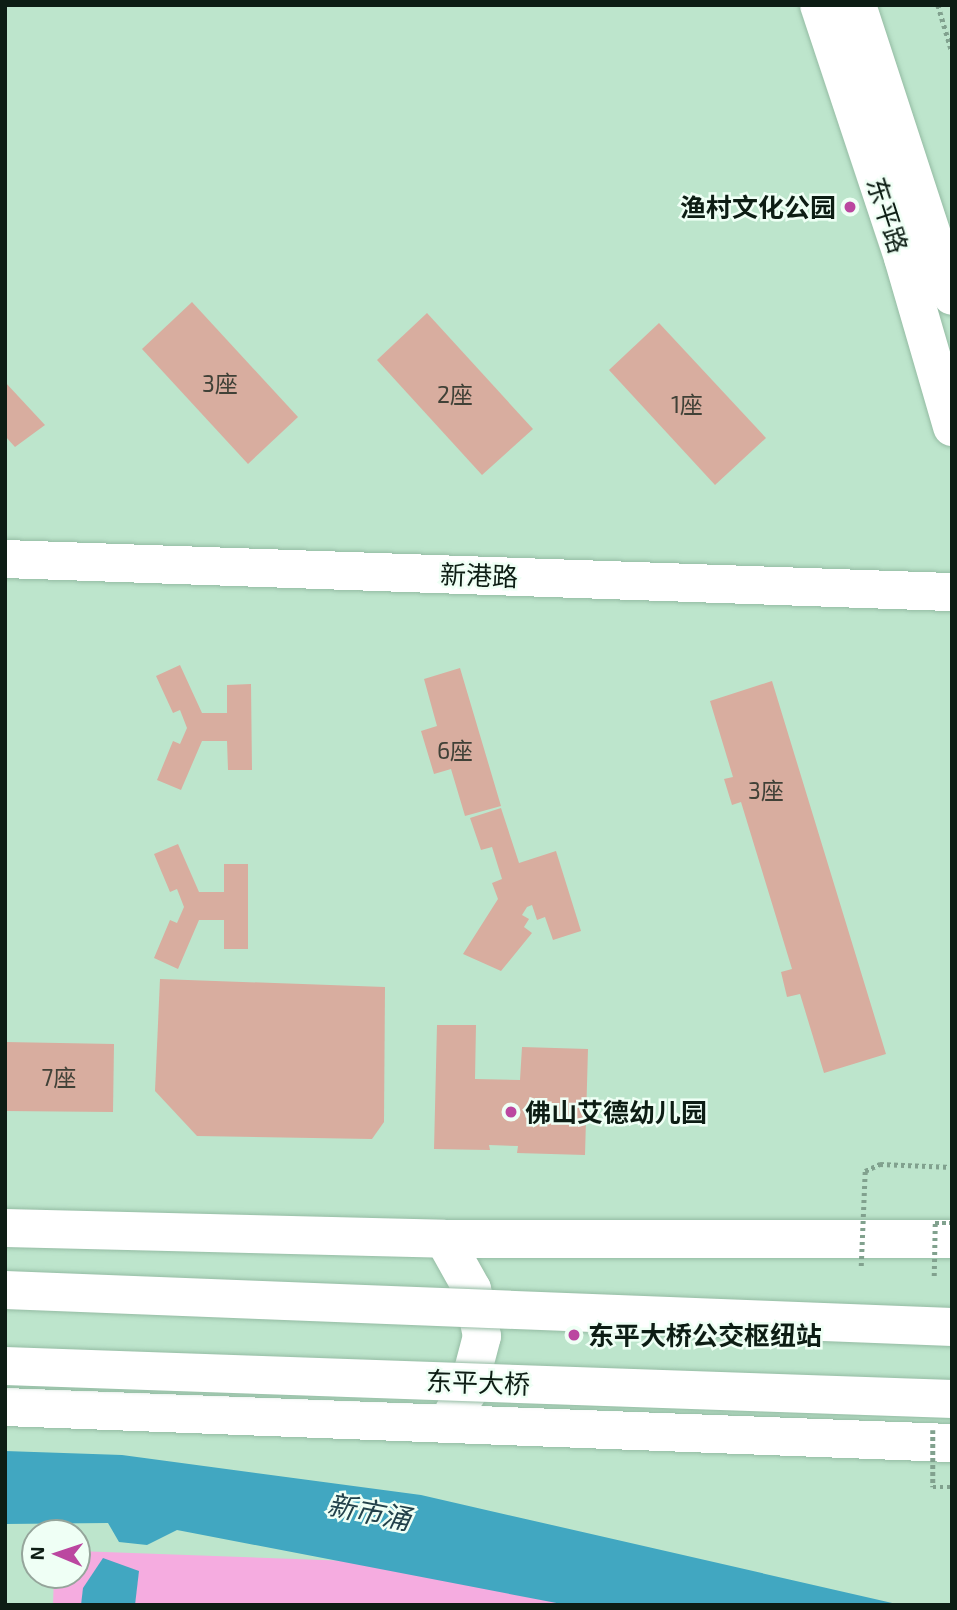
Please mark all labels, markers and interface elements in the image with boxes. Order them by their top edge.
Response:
street label: 东平路 [861,173,915,257]
place label: 渔村文化公园 [680,191,836,223]
marker: 渔村文化公园 [842,199,858,215]
house number: 3座 [202,369,238,397]
house number: 2座 [437,380,473,408]
house number: 1座 [671,390,703,418]
street label: 新港路 [439,558,519,592]
house number: 6座 [437,736,473,764]
house number: 3座 [748,776,784,804]
house number: 7座 [42,1063,76,1091]
place label: 佛山艾德幼儿园 [525,1096,707,1128]
marker: 佛山艾德幼儿园 [503,1104,519,1120]
place label: 东平大桥公交枢纽站 [588,1319,822,1351]
marker: 东平大桥公交枢纽站 [566,1327,582,1343]
street label: 东平大桥 [425,1365,531,1399]
water label: 新市涌 [325,1486,413,1536]
north arrow [21,1519,91,1589]
text: N [25,1546,48,1561]

